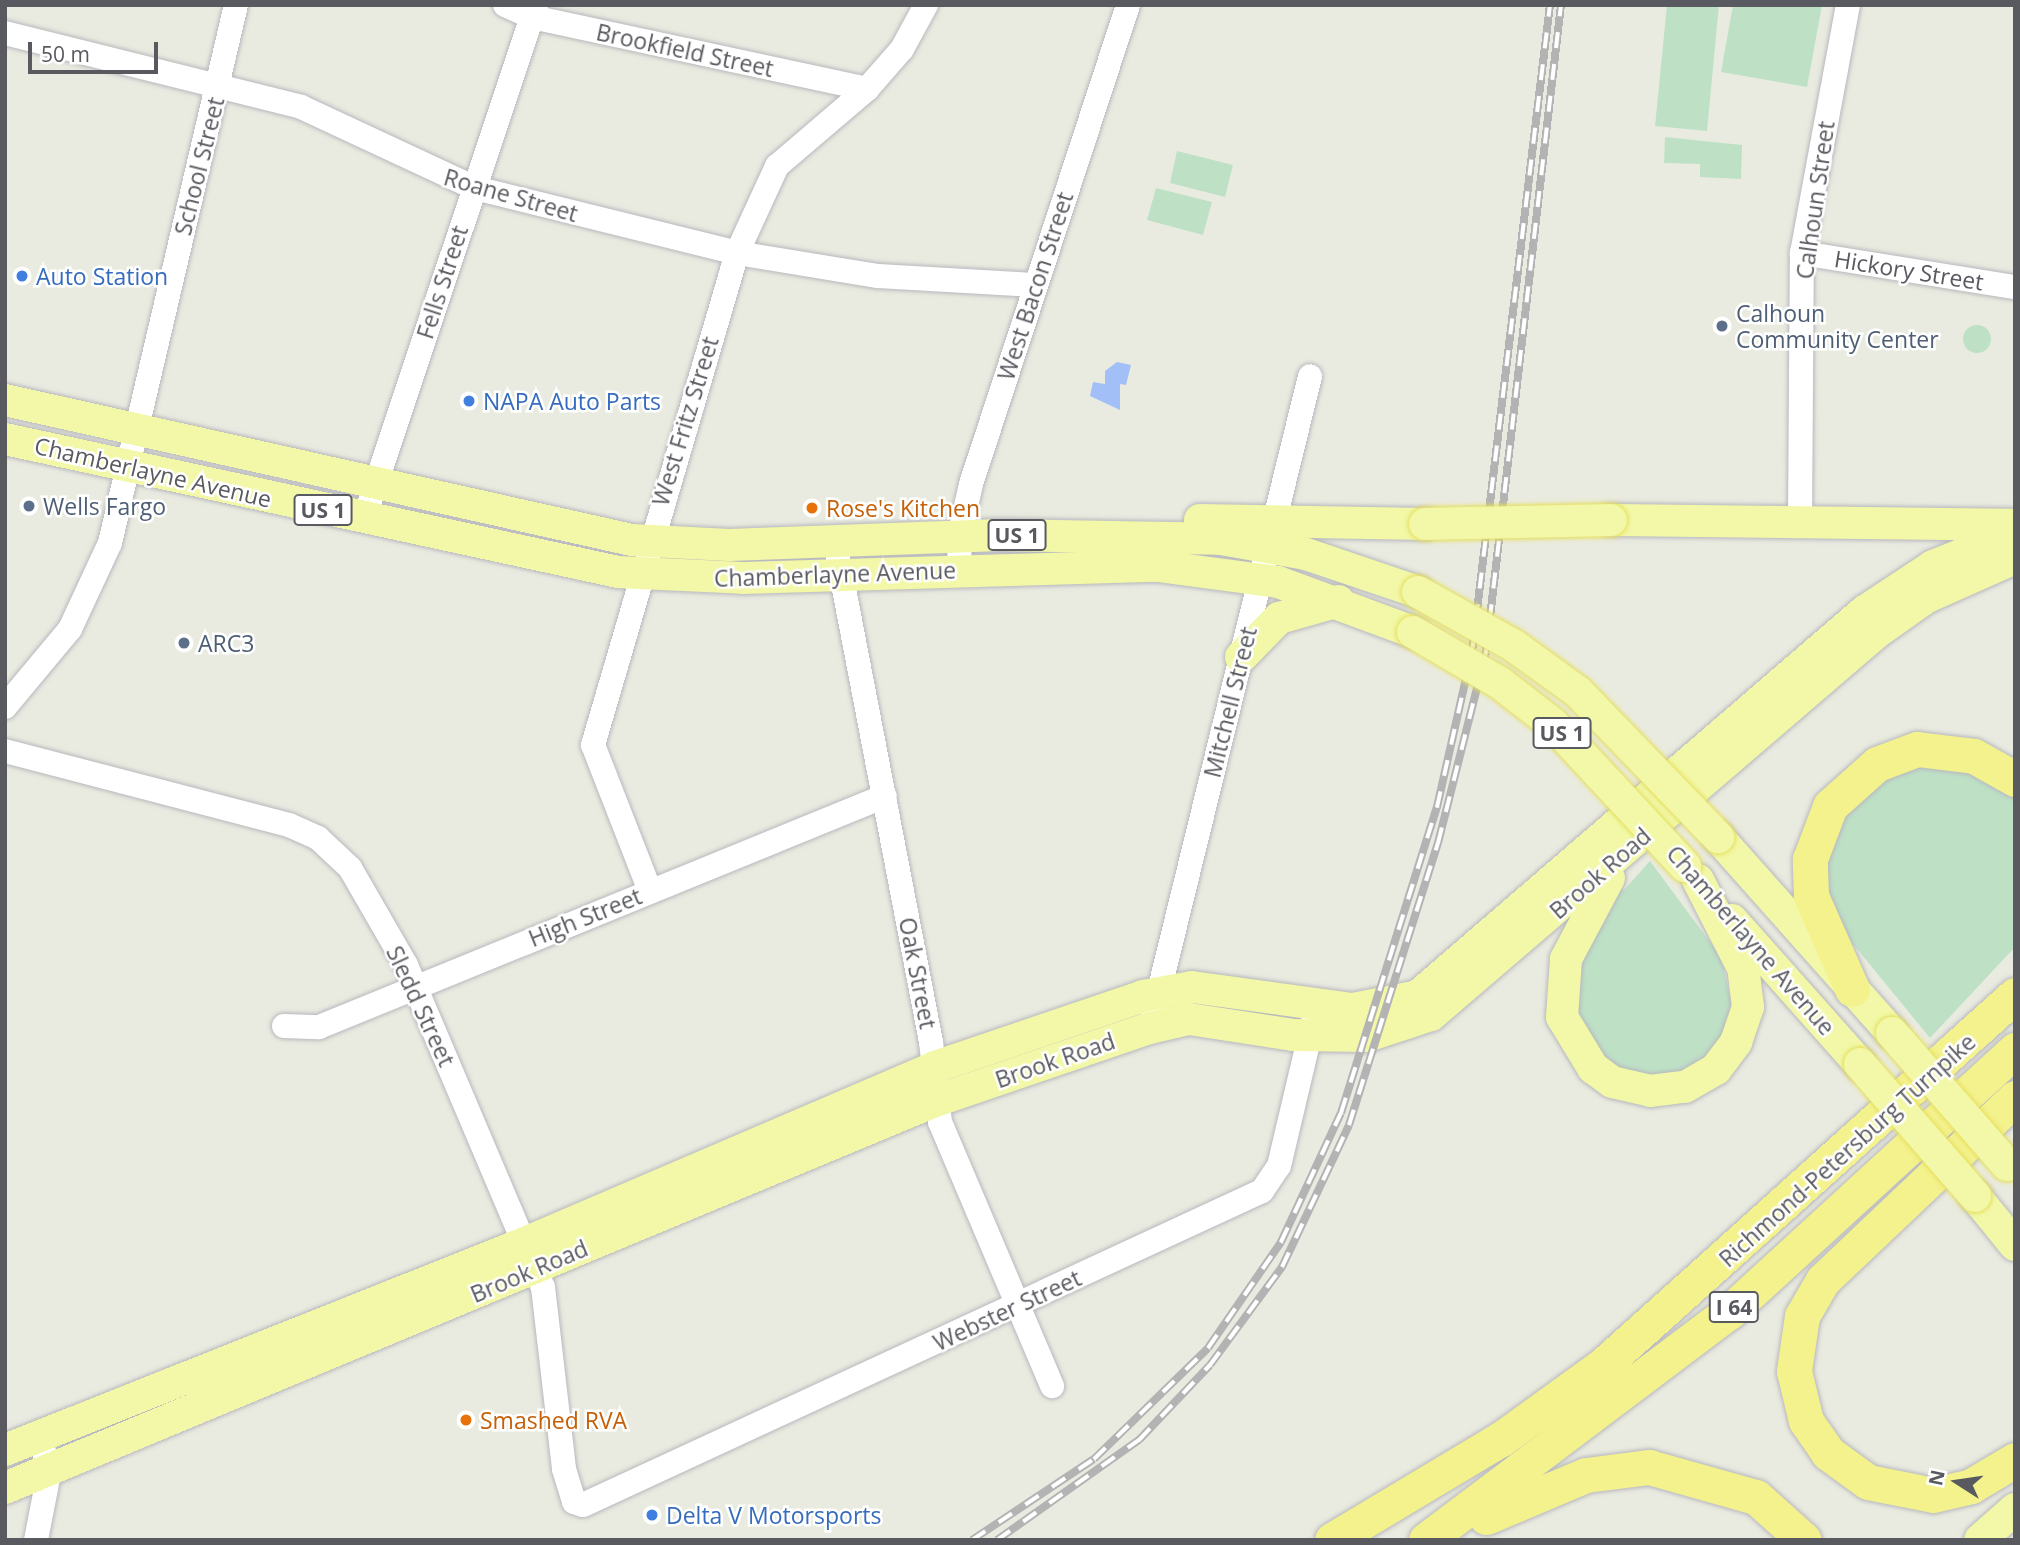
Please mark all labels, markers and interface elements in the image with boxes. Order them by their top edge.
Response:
street label: Brookfield Street [594,18,776,82]
scale bar [32,28,161,72]
text: 50 m [41,40,90,68]
street label: School Street [169,94,229,238]
street label: Calhoun Street [1790,119,1840,281]
street label: Roane Street [441,163,581,227]
street label: West Bacon Street [992,188,1078,384]
street label: Fells Street [411,222,473,342]
street label: Hickory Street [1832,245,1986,295]
place label: Auto Station [36,262,168,290]
marker: Auto Station [14,268,30,284]
place label: Calhoun Community Center [1736,299,1939,353]
marker: Calhoun Community Center [1714,318,1730,334]
street label: West Fritz Street [646,333,724,509]
place label: NAPA Auto Parts [483,387,661,415]
marker: NAPA Auto Parts [461,393,477,409]
street label: Chamberlayne Avenue [32,431,274,513]
place label: Wells Fargo [43,492,166,520]
road number: US 1 [293,492,353,528]
place label: Rose's Kitchen [826,494,980,522]
marker: Wells Fargo [21,498,37,514]
marker: Rose's Kitchen [804,500,820,516]
road number: US 1 [987,518,1047,552]
street label: Chamberlayne Avenue [713,556,957,592]
street label: Mitchell Street [1198,624,1262,780]
place label: ARC3 [198,629,254,657]
marker: ARC3 [176,635,192,651]
road number: US 1 [1532,716,1592,750]
street label: Brook Road [1544,822,1656,924]
street label: Chamberlayne Avenue [1661,840,1841,1040]
street label: High Street [524,882,646,952]
street label: Oak Street [894,915,942,1031]
street label: Sledd Street [381,941,461,1071]
street label: Brook Road [991,1027,1119,1093]
street label: Richmond-Petersburg Turnpike [1713,1028,1981,1272]
street label: Brook Road [466,1234,592,1308]
street label: Webster Street [929,1264,1085,1356]
road number: I 64 [1708,1290,1760,1324]
place label: Smashed RVA [480,1406,627,1434]
marker: Smashed RVA [458,1412,474,1428]
north arrow [1922,1447,1992,1517]
text: N [1922,1467,1951,1488]
place label: Delta V Motorsports [666,1501,881,1529]
marker: Delta V Motorsports [644,1507,660,1523]

